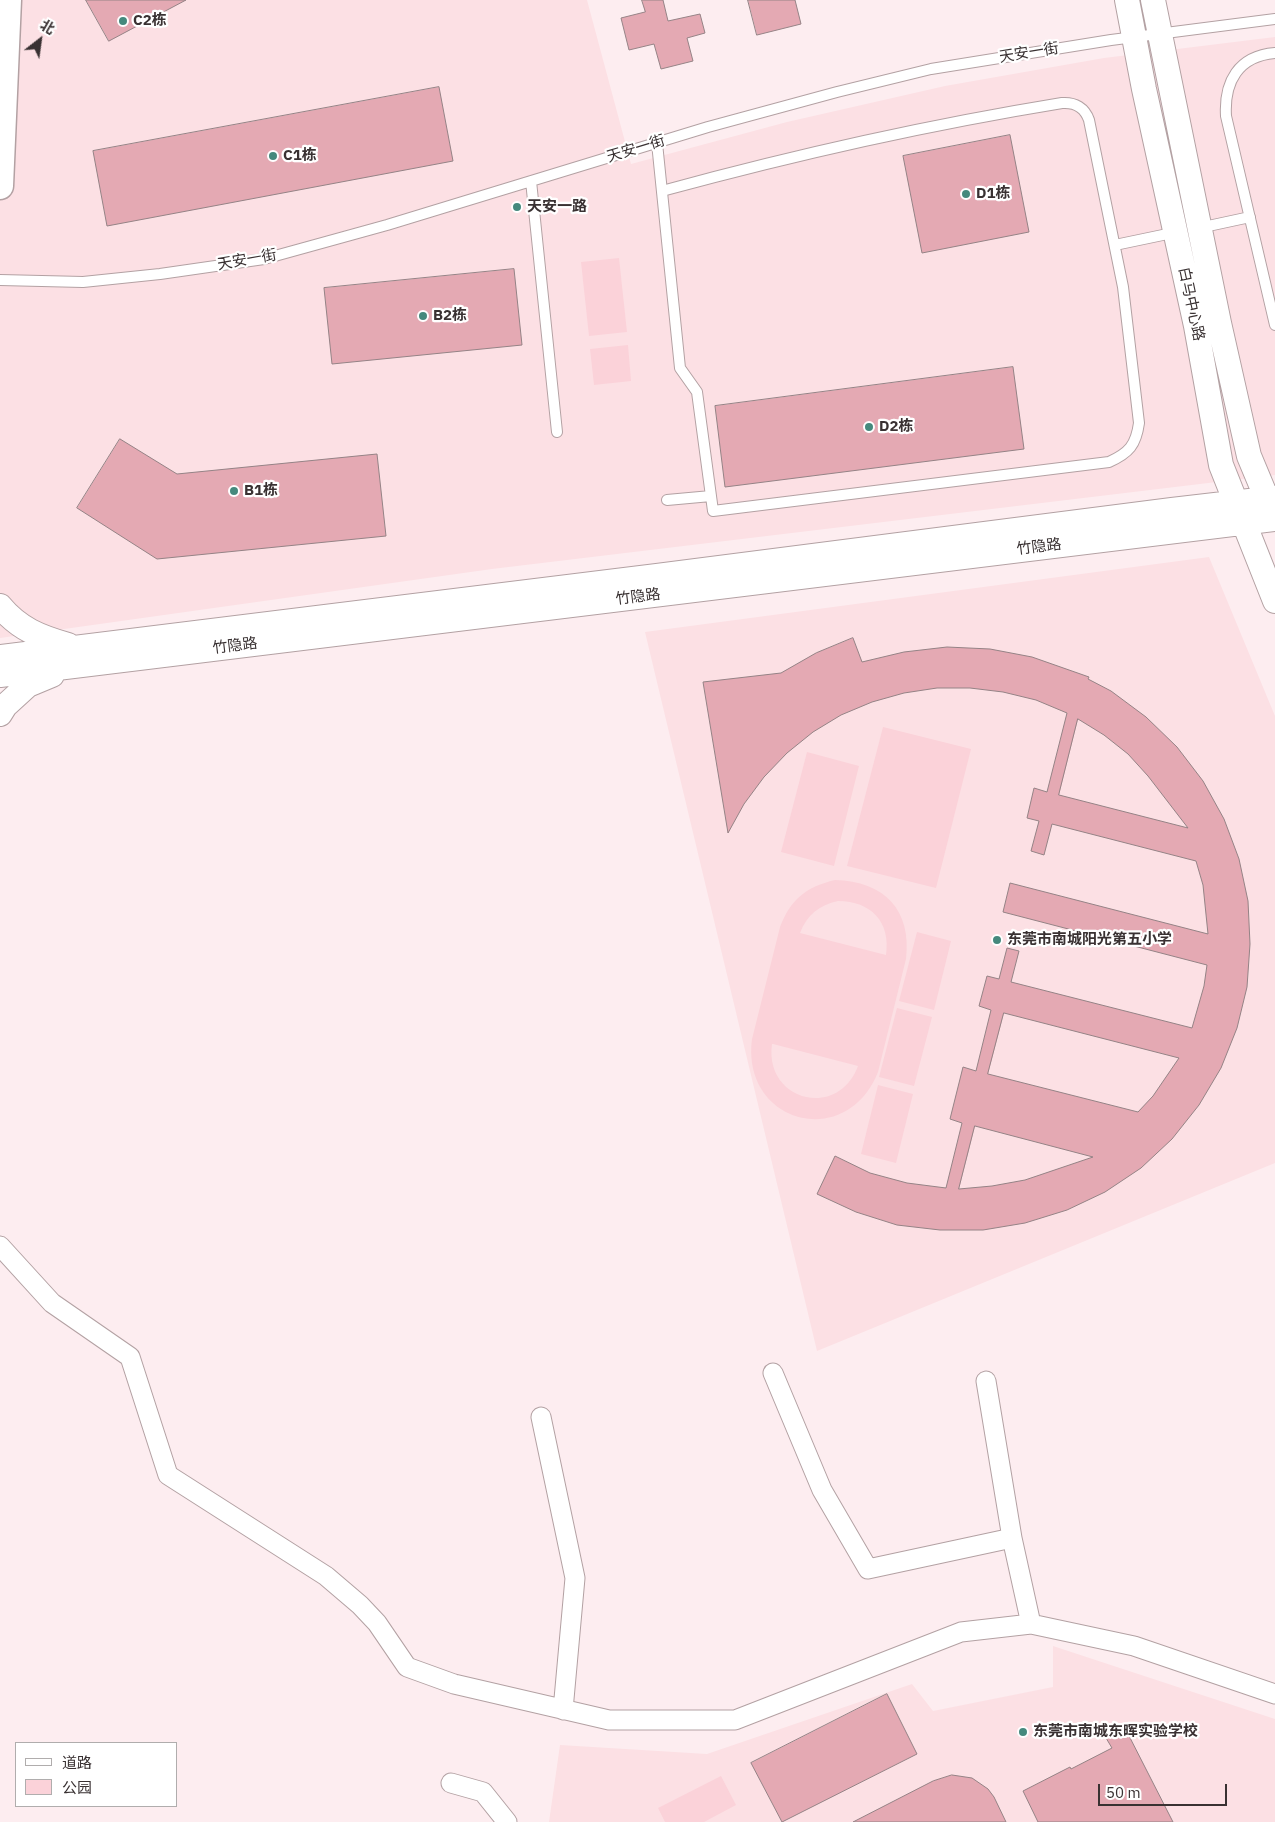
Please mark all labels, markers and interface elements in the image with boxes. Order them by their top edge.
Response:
place label: C2栋 [133,12,167,30]
north arrow [15,15,65,65]
marker: C2栋 [117,15,129,27]
text: 北 [37,16,58,38]
street label: 天安一街 [998,39,1060,67]
street label: 天安一街 [605,132,667,166]
place label: C1栋 [283,147,317,165]
marker: C1栋 [267,150,279,162]
place label: D1栋 [976,185,1010,203]
marker: D1栋 [960,188,972,200]
place label: 天安一路 [527,198,587,216]
marker: 天安一路 [511,201,523,213]
street label: 天安一街 [216,246,278,274]
street label: 白马中心路 [1174,265,1208,343]
place label: B2栋 [433,307,467,325]
marker: B2栋 [417,310,429,322]
place label: D2栋 [879,418,913,436]
marker: D2栋 [863,421,875,433]
place label: B1栋 [244,482,278,500]
marker: B1栋 [228,485,240,497]
street label: 竹隐路 [1016,535,1062,559]
street label: 竹隐路 [615,585,661,609]
street label: 竹隐路 [212,634,258,658]
place label: 东莞市南城阳光第五小学 [1007,931,1172,949]
marker: 东莞市南城阳光第五小学 [991,934,1003,946]
place label: 东莞市南城东晖实验学校 [1033,1723,1198,1741]
marker: 东莞市南城东晖实验学校 [1017,1726,1029,1738]
legend [15,1742,178,1807]
text: 道路 [62,1753,92,1772]
scale bar [1100,1774,1229,1806]
text: 公园 [62,1778,92,1797]
text: 50 m [1106,1783,1141,1802]

